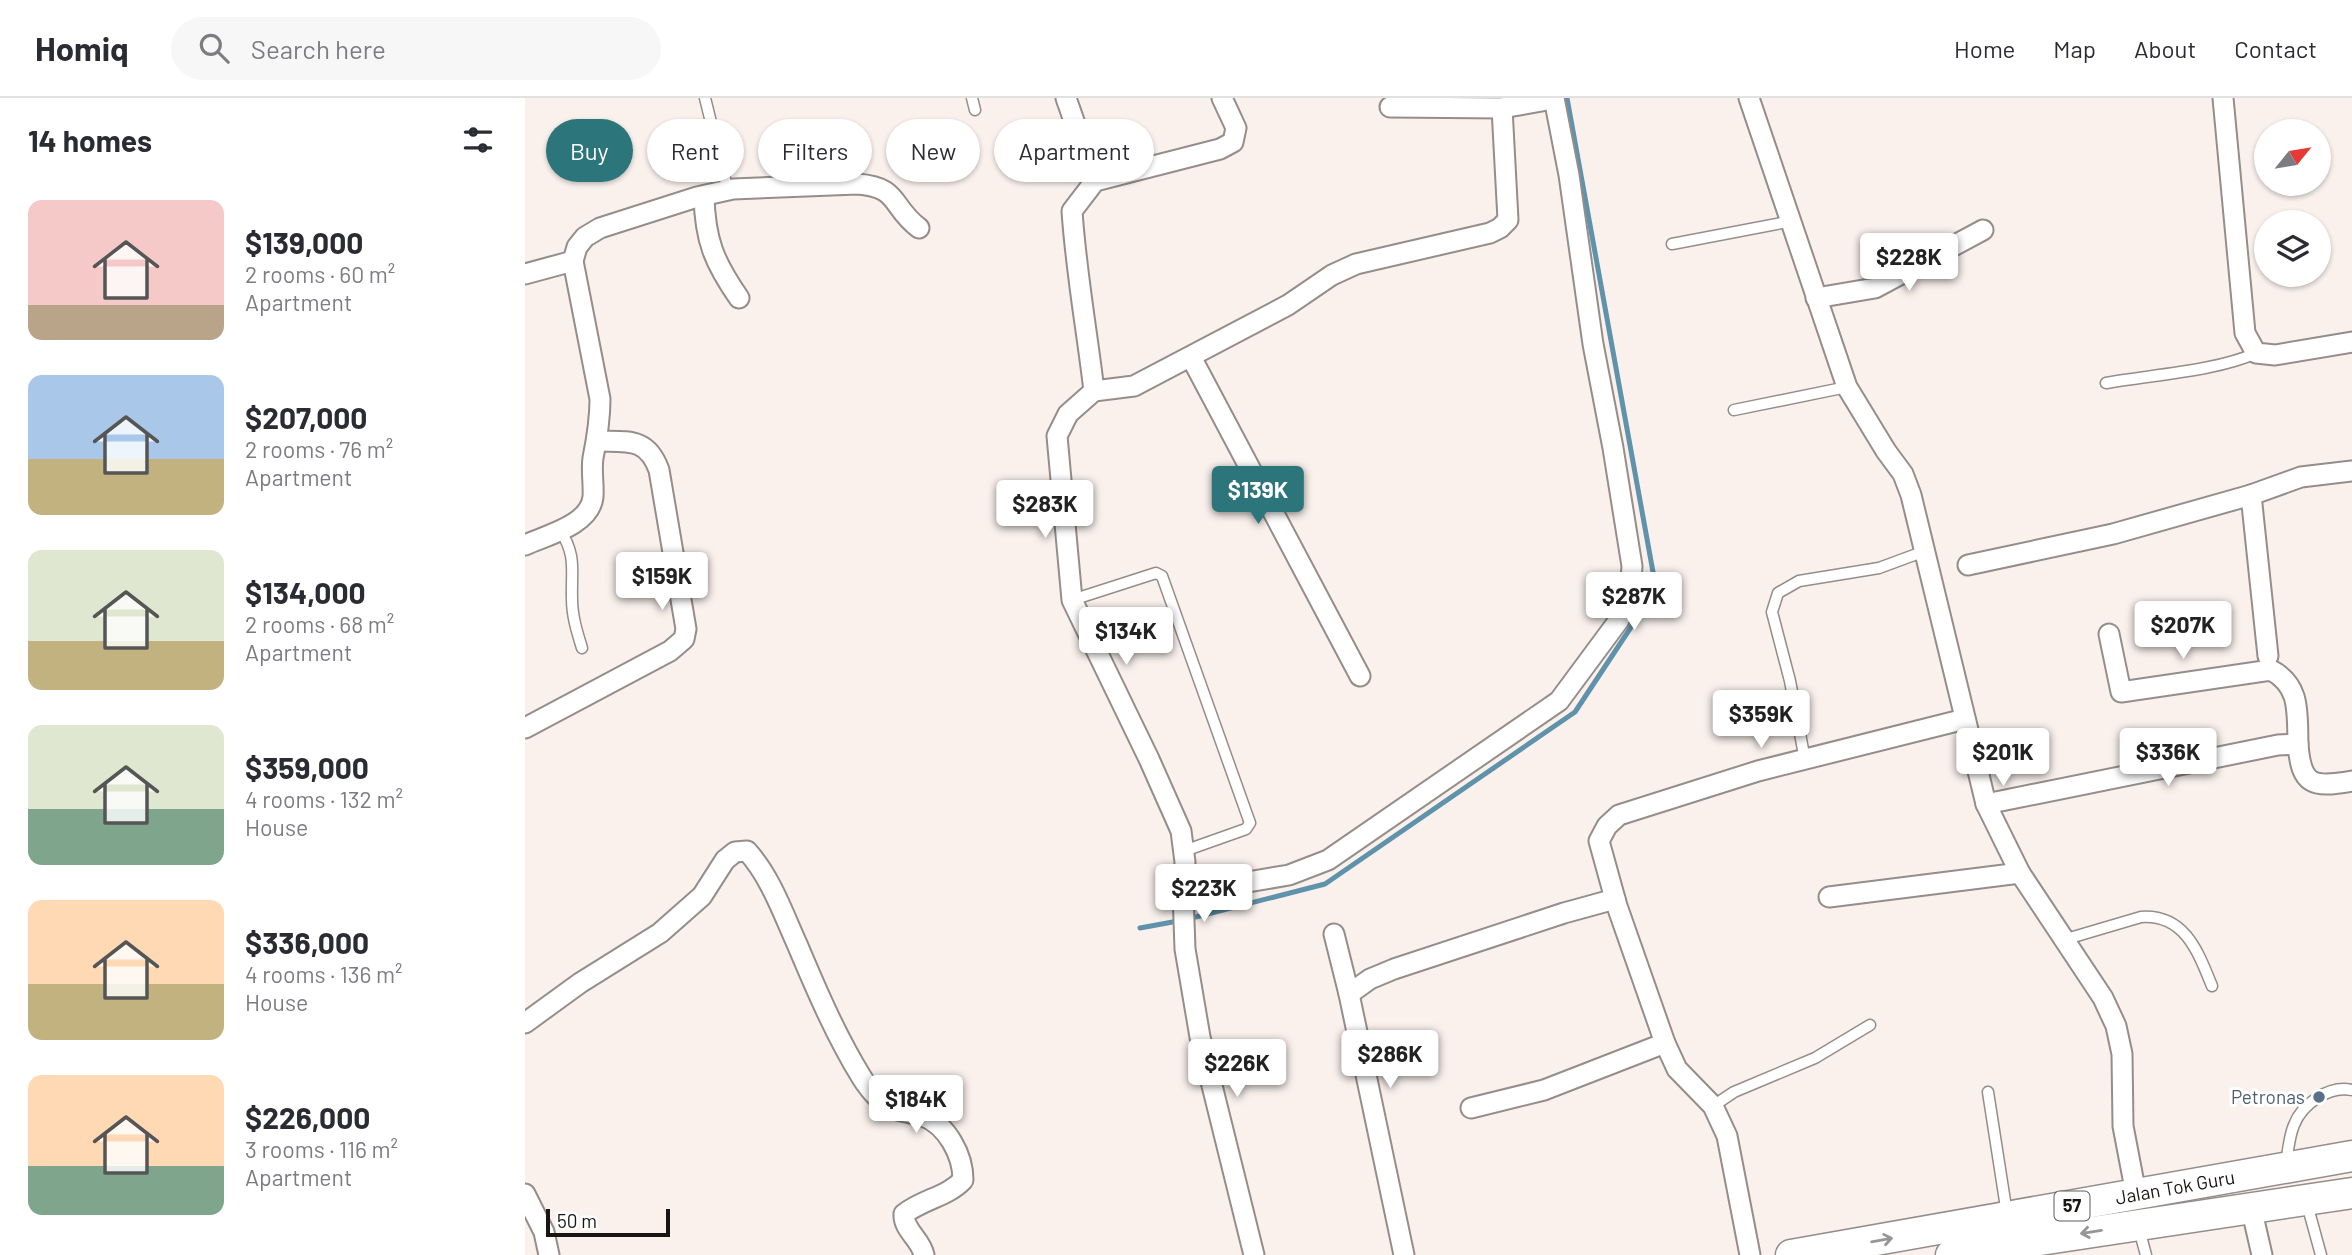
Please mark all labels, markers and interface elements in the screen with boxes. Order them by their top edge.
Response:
search box [171,17,661,80]
text: Homiq [35,28,129,68]
icon: search [195,29,233,67]
text: Search here [251,33,386,64]
text: Home [1954,34,2015,63]
text: Map [2053,34,2096,63]
text: About [2134,34,2196,63]
text: Contact [2234,34,2317,63]
chip: Buy [546,119,633,182]
chip: Rent [647,119,744,182]
chip: Filters [758,119,872,182]
chip: New [886,119,980,182]
chip: Apartment [994,119,1154,182]
north arrow [2254,119,2331,196]
map controls [2254,119,2331,287]
icon: filters [459,121,497,159]
text: 14 homes [28,122,152,158]
button: layers [2254,210,2331,287]
text: $139,000 [245,224,363,260]
icon: home [84,228,168,312]
pin: $228K [1860,234,1958,293]
text: $228K [1876,242,1942,270]
text: 2 rooms · 60 m² [245,260,395,288]
text: Apartment [245,288,352,316]
text: $207,000 [245,399,367,435]
icon: home [84,403,168,487]
text: 2 rooms · 76 m² [245,435,393,463]
text: Apartment [245,463,352,491]
pin: $139K [1209,466,1307,526]
text: $139K [1228,475,1288,503]
pin: $283K [996,480,1094,540]
text: $283K [1012,489,1078,517]
pin: $159K [613,552,711,612]
text: $159K [632,561,692,589]
pin: $287K [1585,573,1683,632]
text: $134,000 [245,574,366,610]
icon: home [84,578,168,662]
text: $287K [1602,581,1666,609]
pin: $207K [2134,602,2232,661]
pin: $134K [1077,608,1175,667]
text: 2 rooms · 68 m² [245,610,394,638]
text: $207K [2151,610,2215,638]
text: $134K [1095,616,1157,644]
text: Apartment [245,638,352,666]
pin: $359K [1712,690,1810,750]
text: $359K [1729,699,1793,727]
pin: $201K [1954,728,2052,788]
pin: $336K [2119,728,2217,788]
text: $201K [1972,737,2034,765]
text: $336K [2136,737,2200,765]
text: $359,000 [245,749,369,785]
icon: home [84,753,168,837]
text: 4 rooms · 132 m² [245,785,403,813]
text: House [245,813,308,841]
pin: $223K [1155,864,1253,924]
text: $223K [1171,873,1237,901]
text: $336,000 [245,924,369,960]
icon: home [84,928,168,1012]
text: 4 rooms · 136 m² [245,960,403,988]
text: House [245,988,308,1016]
pin: $286K [1341,1030,1439,1090]
text: $286K [1357,1039,1423,1067]
pin: $226K [1188,1040,1286,1099]
text: $226K [1204,1048,1270,1076]
pin: $184K [867,1076,965,1135]
text: $184K [885,1084,947,1112]
place label: Petronas [2231,1085,2305,1108]
marker: Petronas [2311,1089,2327,1105]
text: $226,000 [245,1099,370,1135]
icon: home [84,1103,168,1187]
text: 3 rooms · 116 m² [245,1135,398,1163]
text: Apartment [245,1163,352,1191]
street label: Jalan Tok Guru [2113,1165,2237,1209]
road number: 57 [2055,1191,2089,1220]
scale bar [546,1206,670,1238]
text: 50 m [557,1209,597,1232]
one-way arrow [2080,1226,2103,1239]
one-way arrow [1870,1233,1893,1246]

